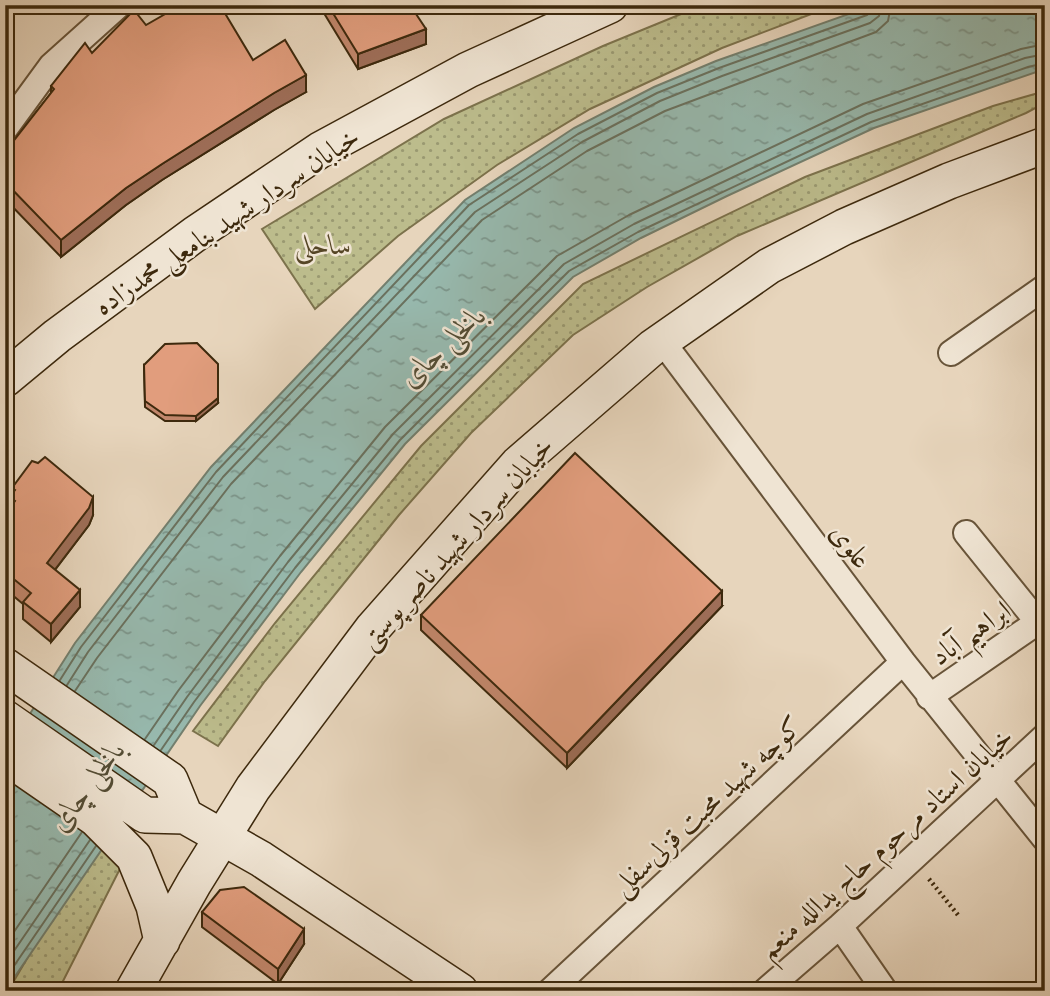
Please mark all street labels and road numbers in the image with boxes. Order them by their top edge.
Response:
street label: خیابان سردار شهید بنامعلی محمدزاده [85,115,368,325]
street label: خیابان سردار شهید ناصر پوستی [348,426,563,659]
street label: علوی [821,513,883,577]
street label: ابراهیم آباد [921,589,1023,681]
street label: کوچه شهید محبت قزلی‌سفلی [601,705,811,905]
street label: خیابان استاد مرحوم حاج یدالله منعم [748,716,1026,973]

